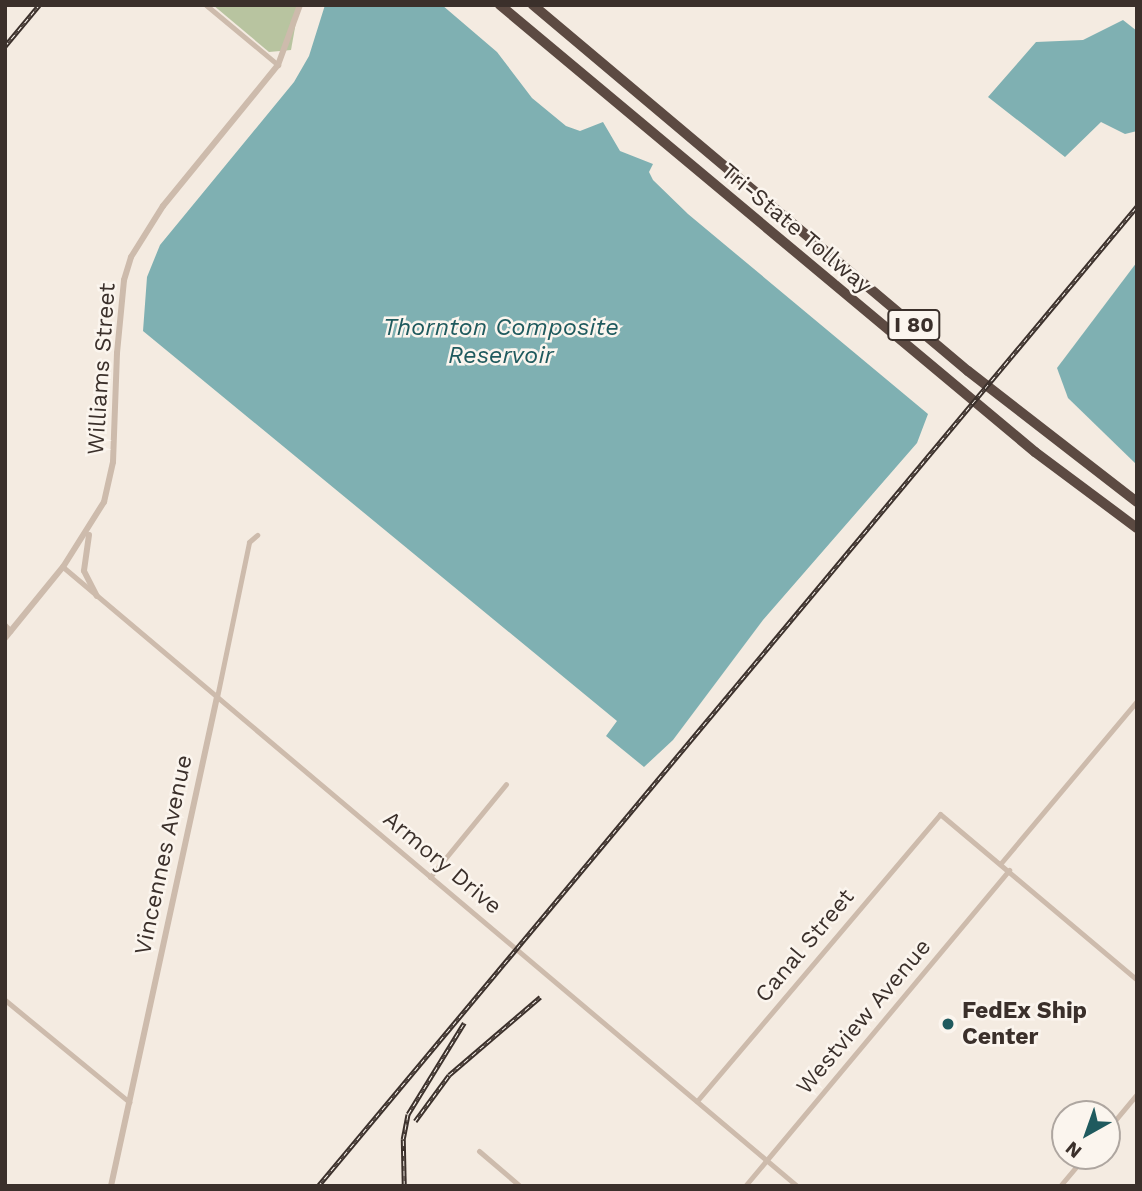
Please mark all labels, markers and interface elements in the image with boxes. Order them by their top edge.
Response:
street label: Tri-State Tollway [715,158,877,300]
street label: Williams Street [82,282,122,456]
road number: I 80 [886,308,942,342]
water label: Thornton Composite Reservoir [383,314,619,370]
street label: Vincennes Avenue [129,752,199,958]
street label: Armory Drive [377,805,507,921]
street label: Canal Street [749,883,861,1009]
street label: Westview Avenue [790,933,938,1101]
place label: FedEx Ship Center [962,997,1087,1051]
marker: FedEx Ship Center [940,1016,956,1032]
north arrow [1051,1100,1121,1170]
text: N [1061,1137,1086,1163]

